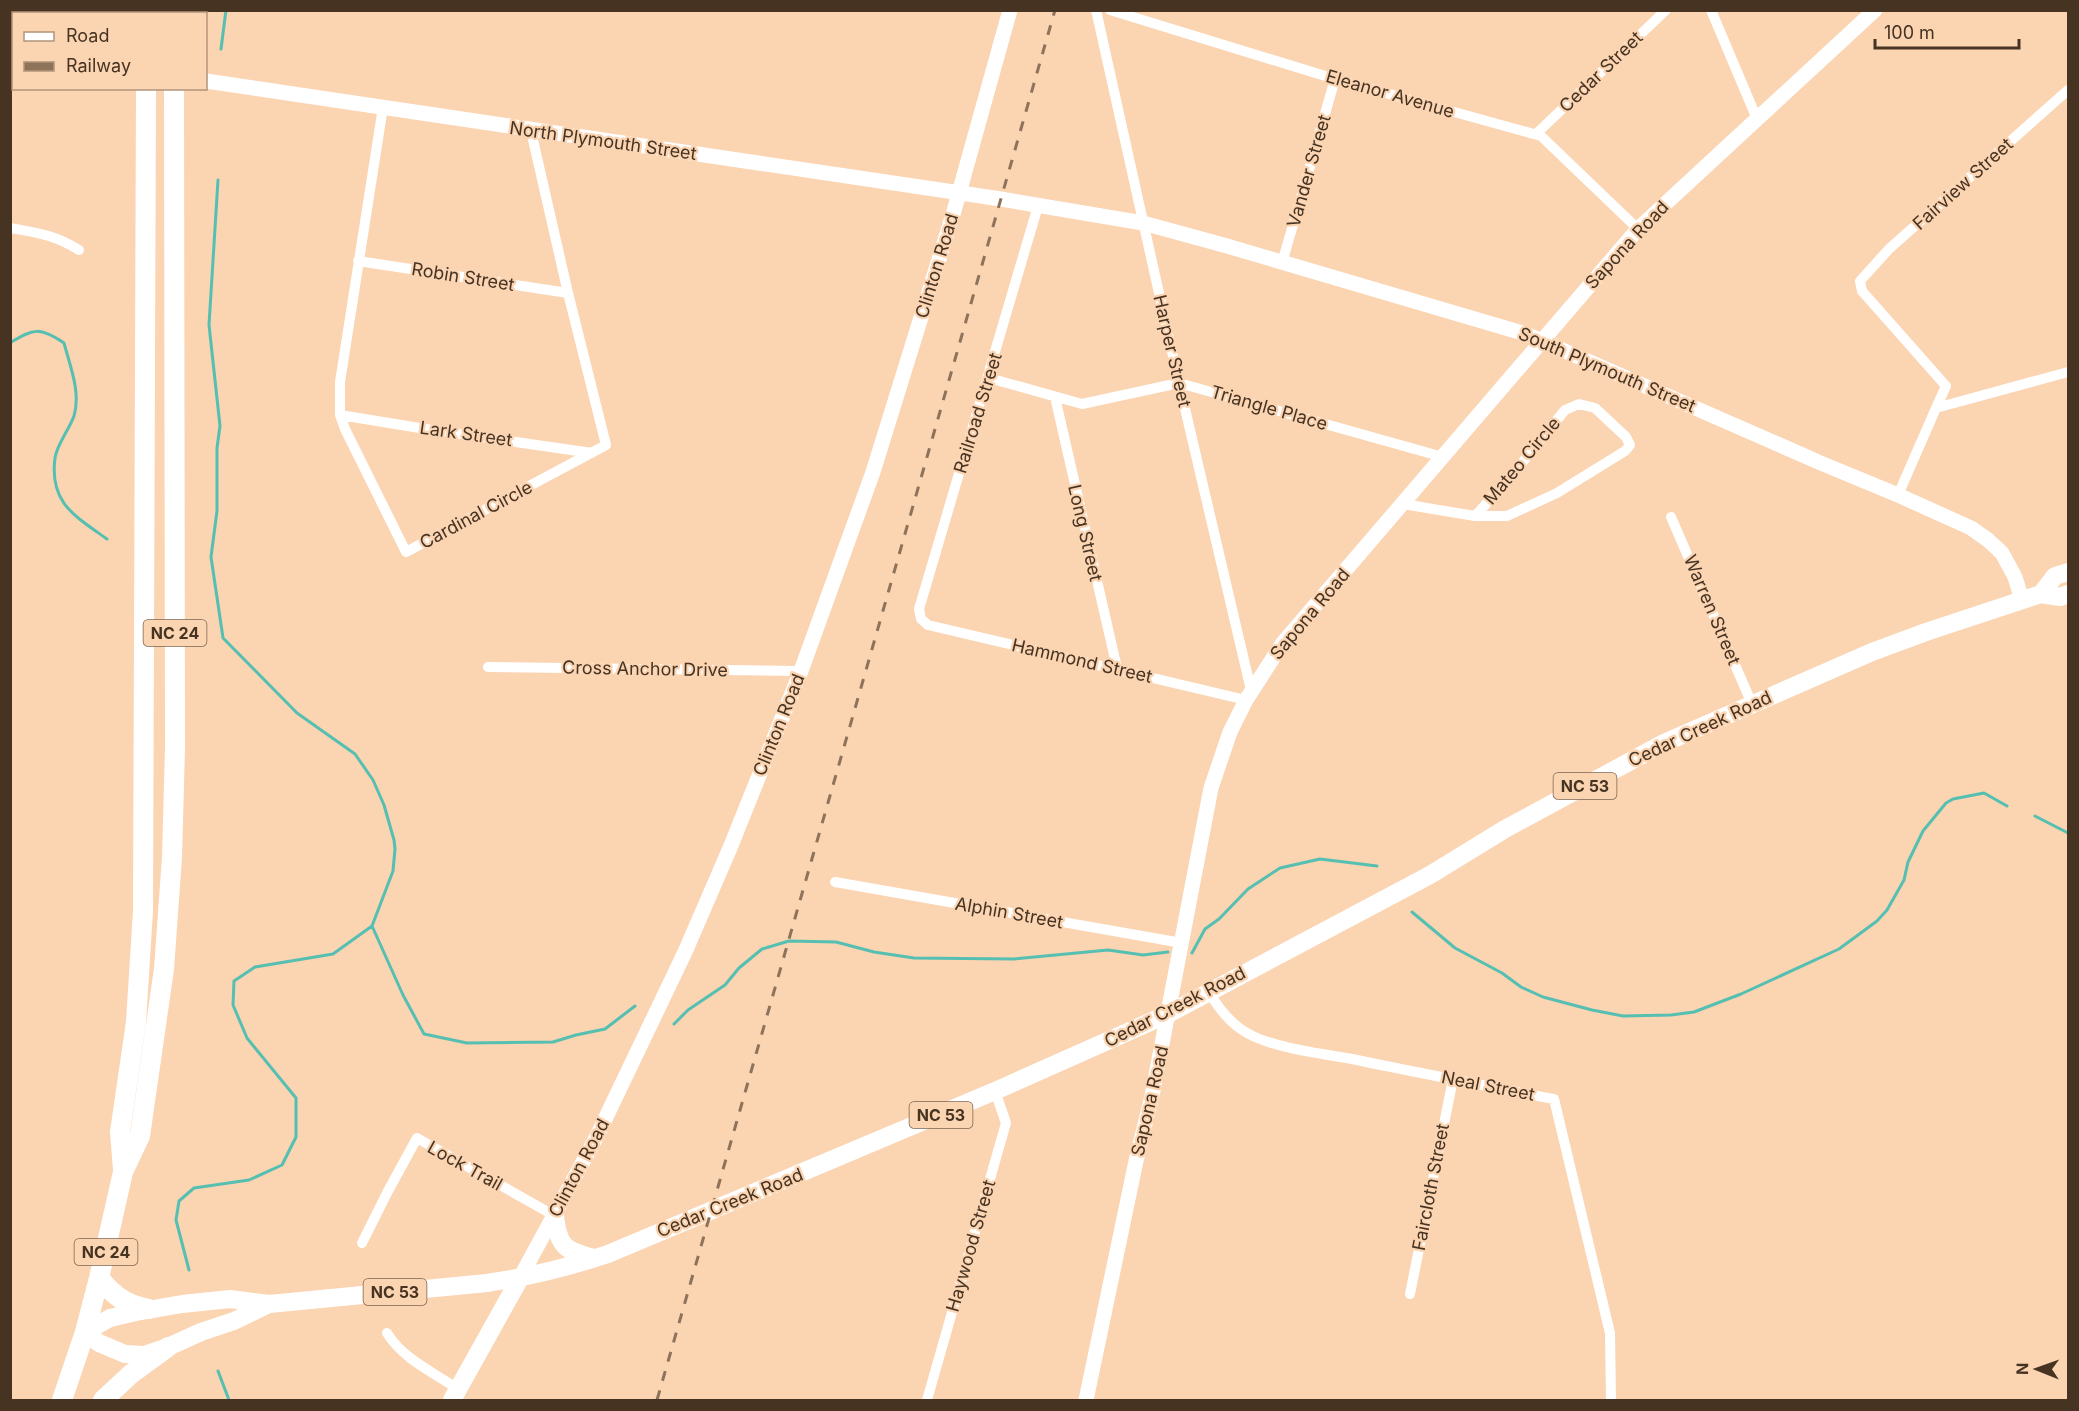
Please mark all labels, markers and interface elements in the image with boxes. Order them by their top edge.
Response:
legend [12,12,207,90]
scale bar [1875,12,2019,50]
text: 100 m [1884,22,1935,43]
text: Road [66,25,109,46]
street label: Cedar Street [1555,27,1647,116]
text: Railway [66,55,131,76]
street label: Eleanor Avenue [1324,65,1457,122]
street label: Vander Street [1282,112,1335,230]
street label: North Plymouth Street [508,117,698,164]
street label: Fairview Street [1908,133,2017,234]
street label: Sapona Road [1581,196,1673,293]
street label: Clinton Road [911,211,962,321]
street label: Robin Street [410,258,516,295]
street label: Harper Street [1149,293,1196,409]
street label: South Plymouth Street [1516,323,1699,416]
street label: Railroad Street [949,350,1006,476]
street label: Triangle Place [1208,381,1330,434]
street label: Mateo Circle [1479,413,1564,509]
street label: Lark Street [419,417,514,450]
street label: Cardinal Circle [416,476,536,553]
street label: Long Street [1064,483,1107,583]
street label: Warren Street [1680,552,1745,668]
street label: Sapona Road [1265,564,1354,664]
road number: NC 24 [144,620,207,646]
street label: Hammond Street [1010,634,1154,687]
street label: Cross Anchor Drive [562,657,728,680]
street label: Clinton Road [749,671,809,779]
street label: Cedar Creek Road [1625,686,1775,771]
road number: NC 53 [1554,773,1616,799]
street label: Alphin Street [953,893,1065,932]
street label: Cedar Creek Road [1101,962,1249,1051]
street label: Sapona Road [1127,1044,1172,1158]
street label: Neal Street [1440,1066,1537,1105]
road number: NC 53 [910,1102,972,1128]
street label: Clinton Road [544,1115,613,1220]
street label: Faircloth Street [1408,1121,1453,1252]
street label: Lock Trail [424,1136,506,1195]
street label: Cedar Creek Road [654,1164,806,1241]
street label: Haywood Street [942,1177,999,1314]
road number: NC 24 [74,1239,138,1265]
road number: NC 53 [364,1279,426,1305]
north arrow [2007,1339,2067,1399]
text: N [2012,1362,2032,1375]

